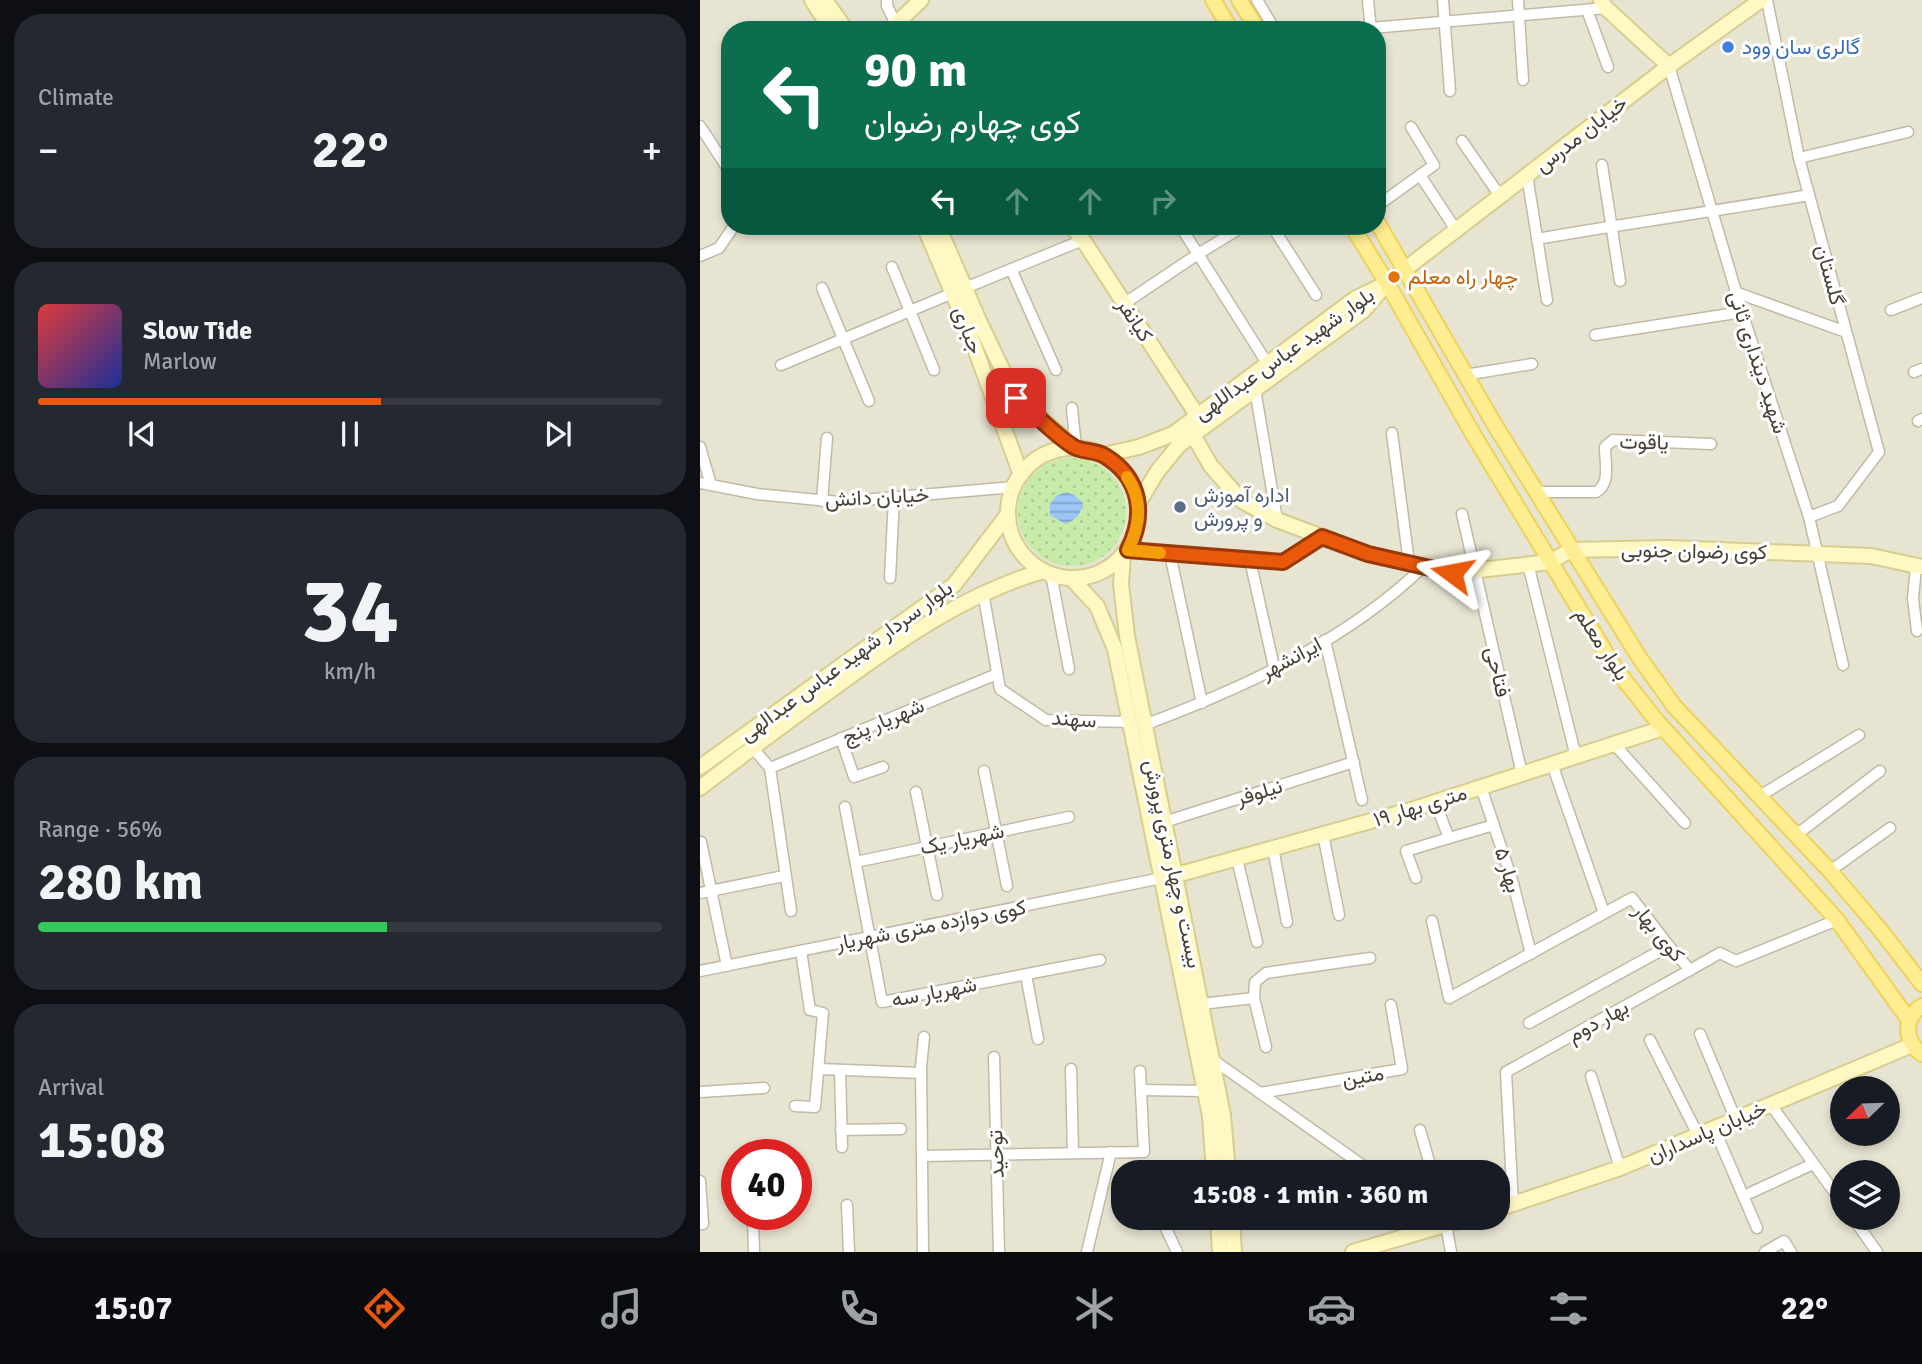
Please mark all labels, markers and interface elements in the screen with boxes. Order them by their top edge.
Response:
place label: گالری سان وود [1742,34,1860,60]
marker: گالری سان وود [1720,39,1736,55]
text: 90 m [864,40,967,100]
icon: left [749,49,840,140]
text: Climate [38,83,114,112]
street label: خیابان مدرس [1529,90,1633,178]
text: کوی چهارم رضوان [864,103,1081,142]
text: 22° [312,118,388,182]
text: − [38,127,59,174]
text: + [641,127,662,174]
icon: left [925,182,963,220]
icon: ahead [998,182,1036,220]
icon: ahead [1071,182,1109,220]
icon: right [1144,182,1182,220]
street label: گلستان [1809,242,1851,308]
place label: چهار راه معلم [1408,264,1518,291]
marker: چهار راه معلم [1386,269,1402,285]
street label: بلوار شهید عباس عبداللهی [1189,282,1379,426]
street label: شهید دینداری ثانی [1723,287,1793,437]
street label: کیانفر [1111,292,1159,347]
street label: جباری [947,303,989,357]
text: Slow Tide [143,315,252,347]
text: Marlow [143,347,217,376]
pin [986,368,1046,428]
icon: arrive [997,379,1035,417]
icon: previous [123,415,161,453]
icon: pause [331,415,369,453]
icon: next [539,415,577,453]
street label: یاقوت [1619,429,1669,455]
street label: خیابان دانش [824,481,930,513]
place label: اداره آموزش و پرورش [1194,482,1290,533]
marker: اداره آموزش و پرورش [1172,499,1188,515]
position arrow [1415,536,1489,610]
street label: کوی رضوان جنوبی [1621,537,1767,565]
text: 34 [301,555,399,668]
street label: بلوار سردار شهید عباس عبدالهی [734,575,958,747]
street label: بلوار معلم [1568,602,1635,686]
street label: ایرانشهر [1255,631,1326,685]
street label: فتاحی [1480,644,1516,700]
text: km/h [324,657,376,686]
street label: شهریار پنج [838,692,929,751]
street label: سهند [1051,704,1097,734]
street label: بیست و چهار متری پرورش [1137,757,1208,971]
street label: نیلوفر [1232,773,1285,812]
street label: ۱۹ متری بهار [1370,779,1470,833]
text: Range · 56% [38,815,162,844]
street label: شهریار یک [918,817,1006,861]
street label: بهار ۵ [1489,844,1527,896]
text: 280 km [38,850,203,914]
street label: کوی دوازده متری شهریار [833,894,1028,956]
street label: کوی بهار [1627,898,1690,967]
street label: شهریار سه [889,971,979,1013]
street label: بهار دوم [1563,994,1634,1049]
street label: متین [1340,1060,1386,1092]
text: Arrival [38,1073,104,1102]
north arrow [1830,1076,1900,1146]
map controls [1830,1076,1900,1230]
street label: خیابان پاسداران [1643,1095,1771,1170]
text: 15:08 [38,1108,166,1172]
street label: توحید [982,1129,1010,1179]
speed limit sign: 40 [721,1139,812,1230]
button: layers [1830,1160,1900,1230]
text: 15:08 · 1 min · 360 m [1193,1179,1428,1211]
icon: directions [360,1284,409,1333]
icon: music [597,1284,646,1333]
icon: phone [834,1284,883,1333]
icon: climate [1070,1284,1119,1333]
icon: car [1307,1284,1356,1333]
icon: filters [1544,1284,1593,1333]
text: 15:07 [94,1289,172,1328]
text: 22° [1781,1289,1828,1328]

